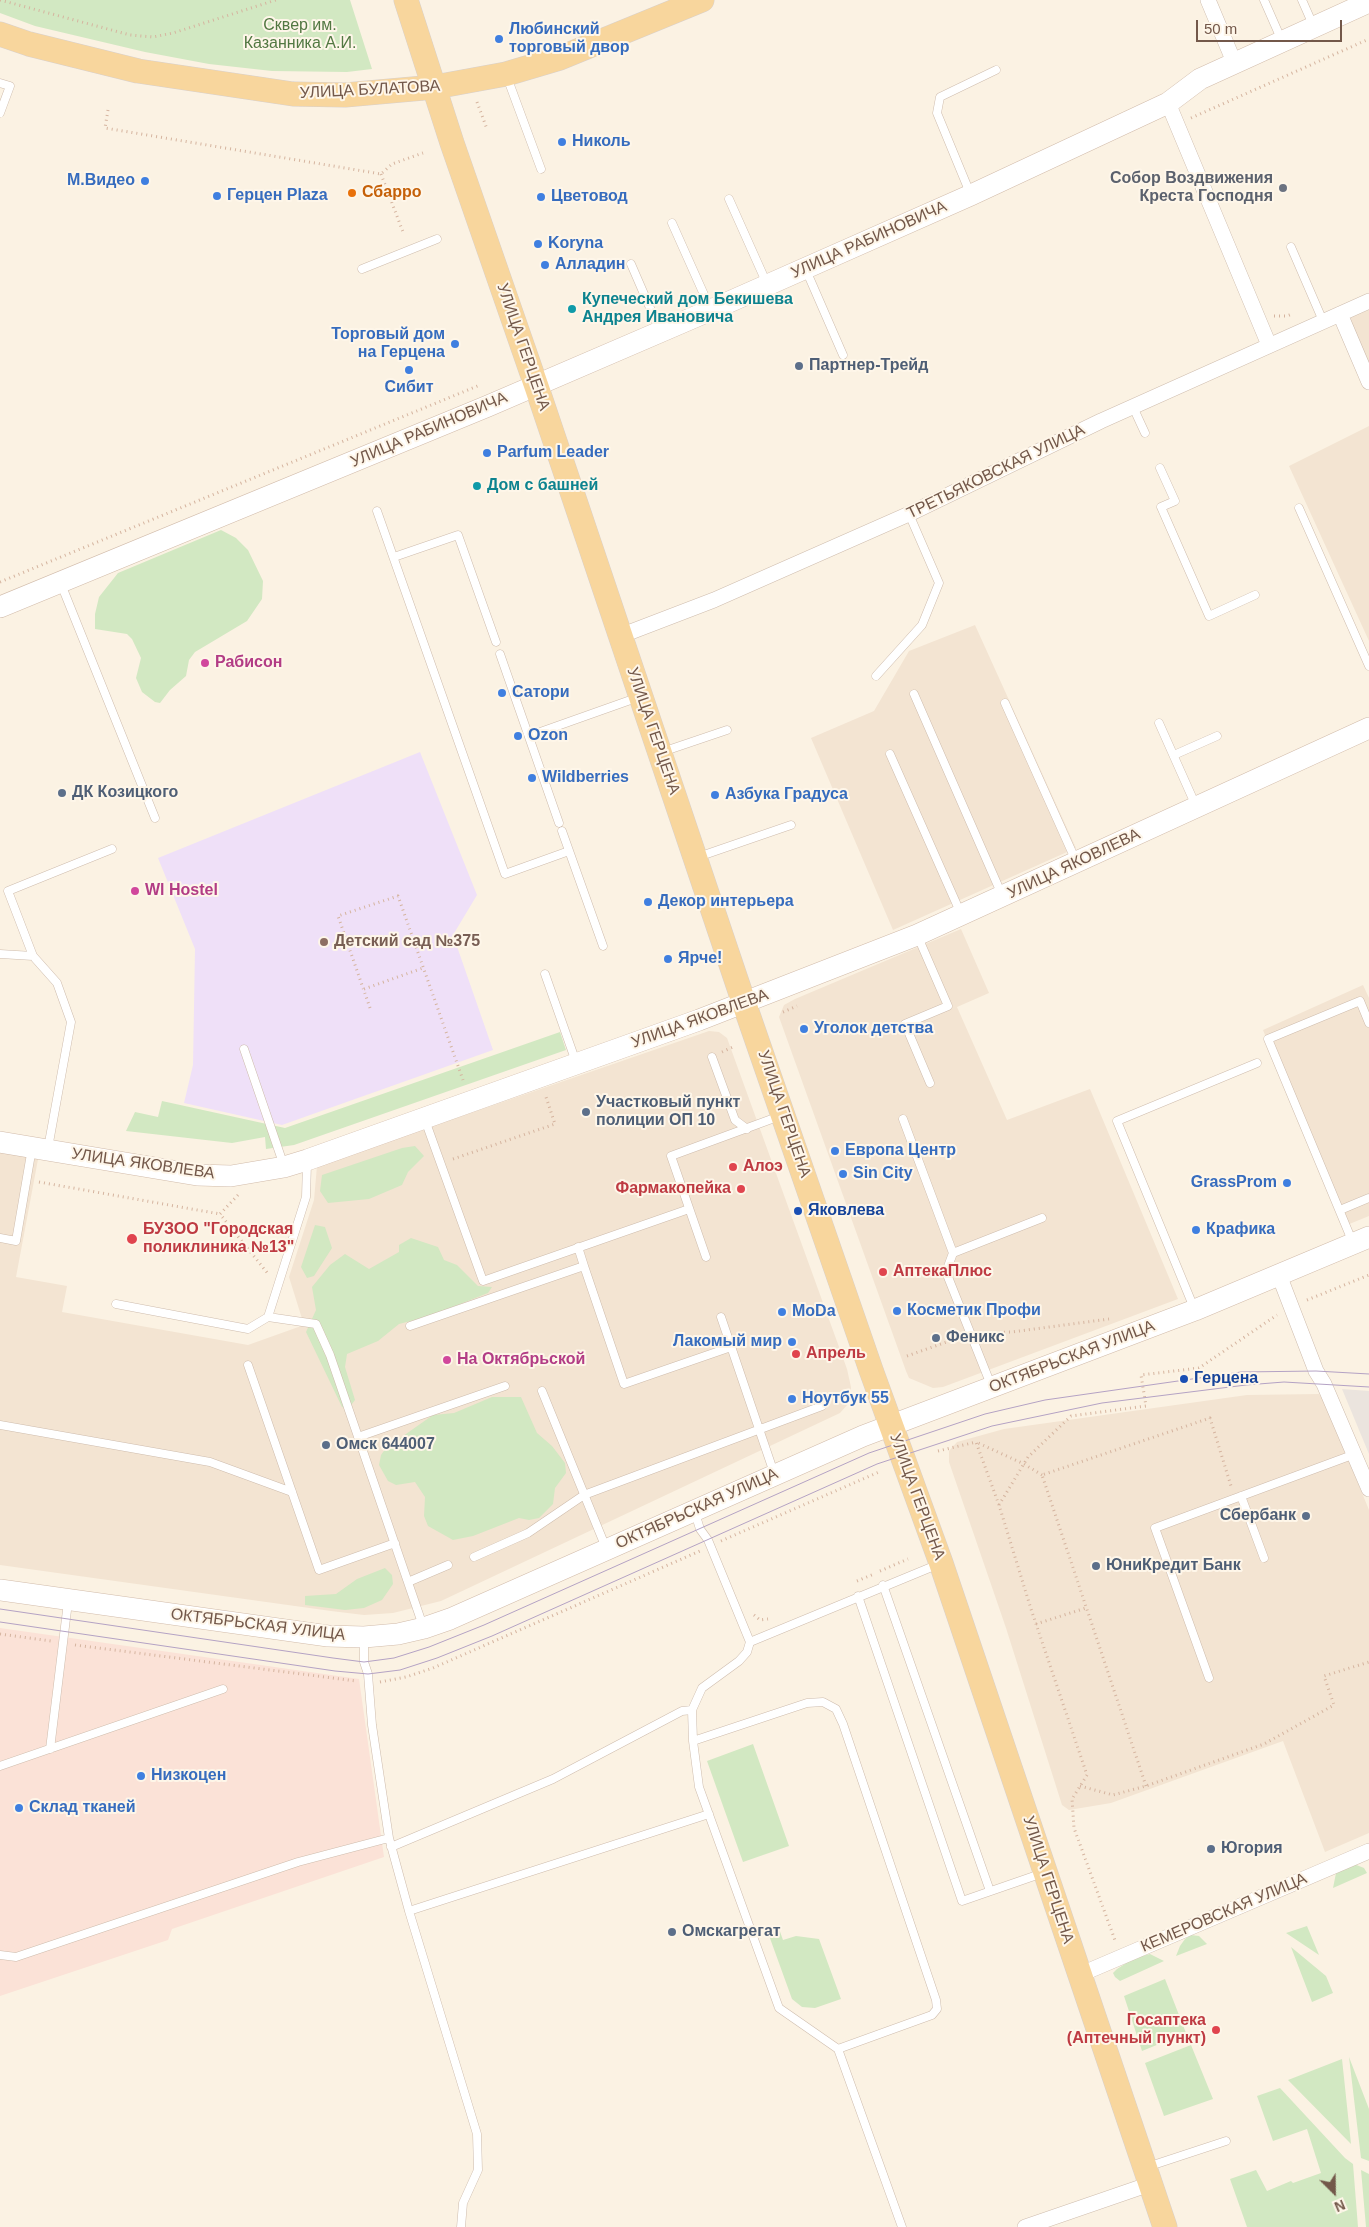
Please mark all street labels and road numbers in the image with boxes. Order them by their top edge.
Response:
street label: УЛИЦА БУЛАТОВА [299,77,441,103]
street label: УЛИЦА РАБИНОВИЧА [788,197,950,283]
street label: УЛИЦА ГЕРЦЕНА [492,281,554,413]
street label: УЛИЦА РАБИНОВИЧА [348,388,510,472]
street label: ТРЕТЬЯКОВСКАЯ УЛИЦА [904,420,1088,524]
street label: УЛИЦА ГЕРЦЕНА [622,665,684,797]
street label: УЛИЦА ЯКОВЛЕВА [1005,825,1143,903]
street label: УЛИЦА ЯКОВЛЕВА [629,985,771,1053]
street label: УЛИЦА ГЕРЦЕНА [753,1048,815,1180]
street label: УЛИЦА ЯКОВЛЕВА [70,1144,216,1184]
street label: ОКТЯБРЬСКАЯ УЛИЦА [987,1317,1157,1397]
street label: УЛИЦА ГЕРЦЕНА [885,1431,949,1563]
street label: ОКТЯБРЬСКАЯ УЛИЦА [613,1464,781,1554]
street label: ОКТЯБРЬСКАЯ УЛИЦА [170,1605,346,1645]
street label: УЛИЦА ГЕРЦЕНА [1018,1814,1078,1946]
street label: КЕМЕРОВСКАЯ УЛИЦА [1138,1869,1310,1957]

